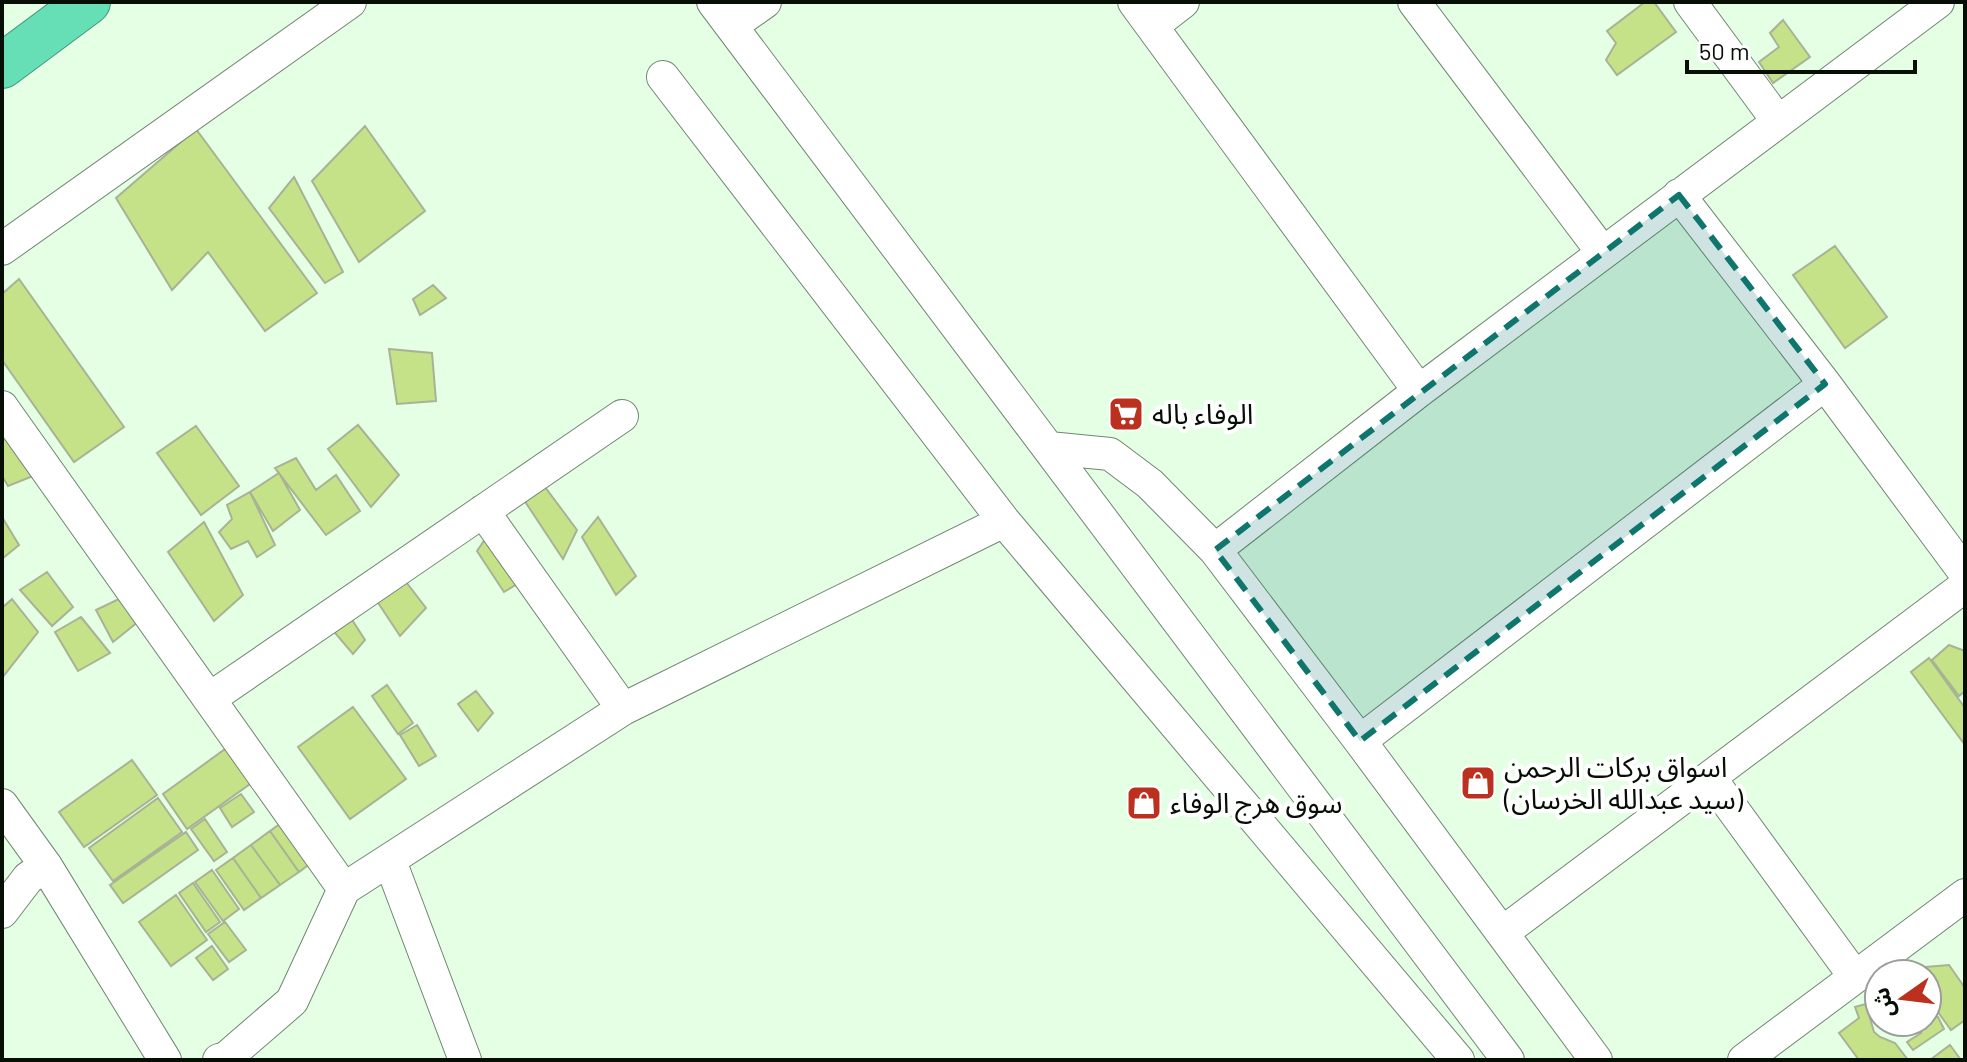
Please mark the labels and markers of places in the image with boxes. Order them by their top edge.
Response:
supermarket icon: الوفاء باله [1107,395,1145,433]
place label: الوفاء باله [1152,396,1254,431]
place label: اسواق بركات الرحمن (سيد عبدالله الخرسان) [1503,749,1744,816]
shop icon: اسواق بركات الرحمن (سيد عبدالله الخرسان) [1459,764,1497,802]
shop icon: سوق هرج الوفاء [1125,784,1163,822]
place label: سوق هرج الوفاء [1170,785,1342,824]

